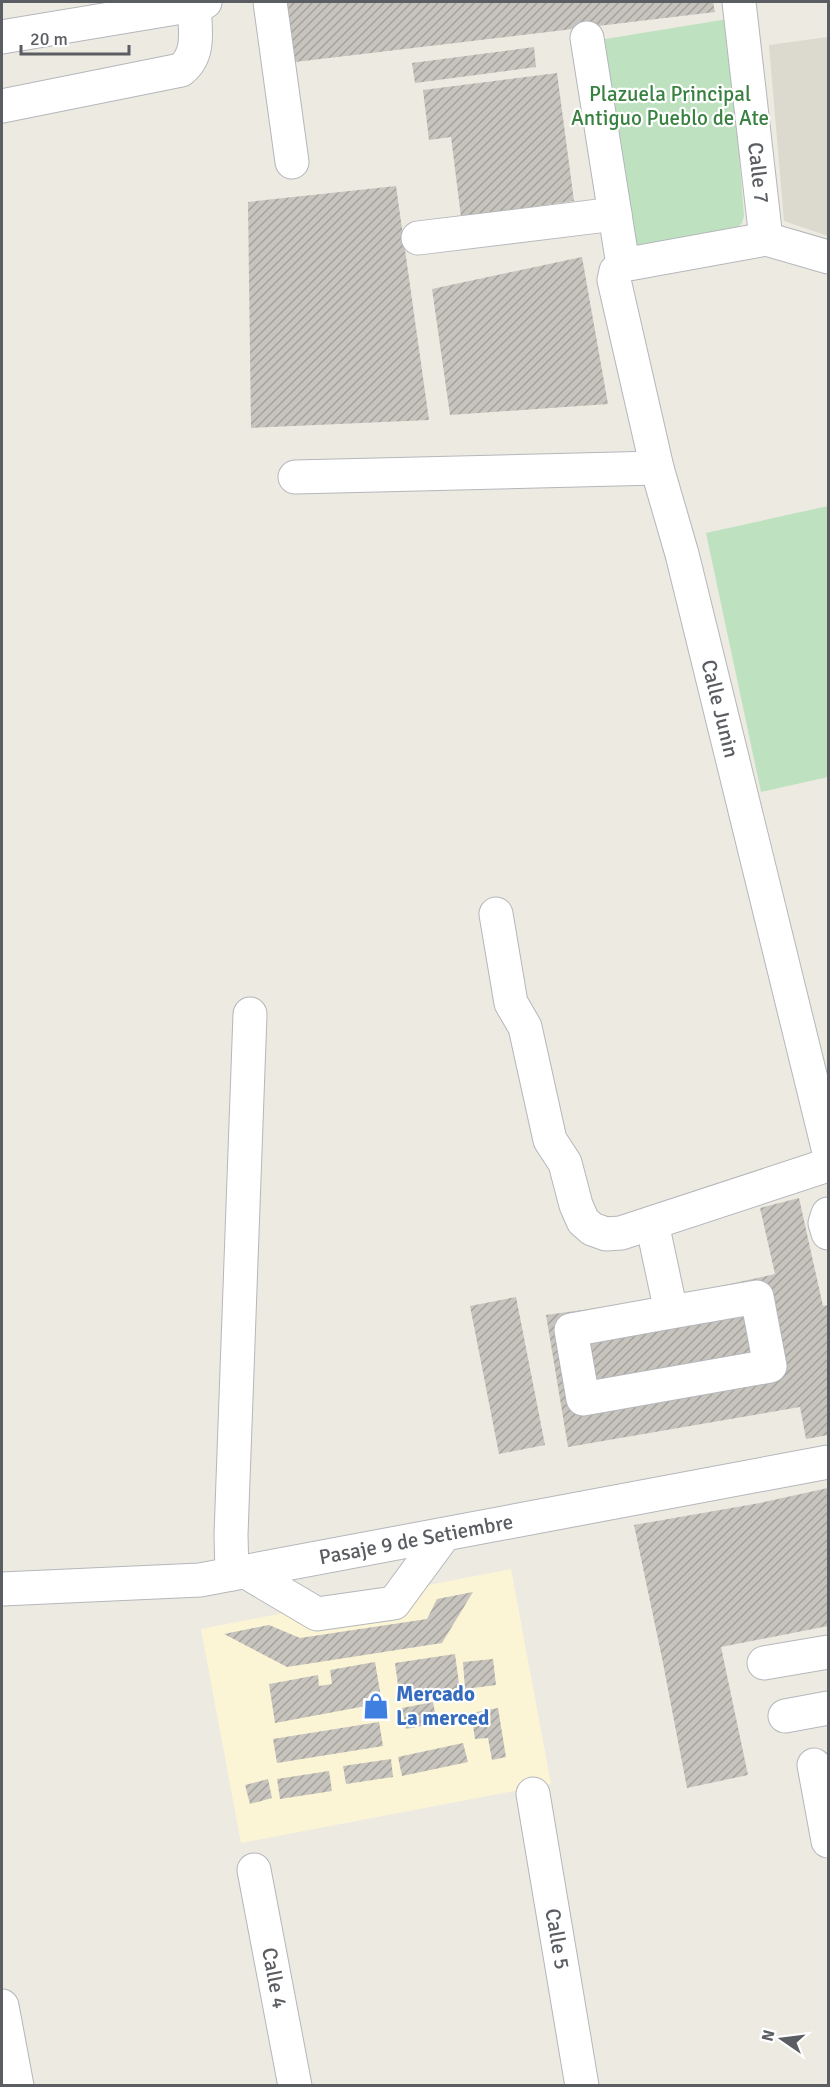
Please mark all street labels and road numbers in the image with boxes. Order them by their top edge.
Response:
street label: Calle 7 [742,141,775,205]
street label: Calle Junin [695,657,745,760]
street label: Pasaje 9 de Setiembre [317,1508,515,1570]
street label: Calle 5 [539,1906,575,1972]
street label: Calle 4 [256,1945,293,2011]

